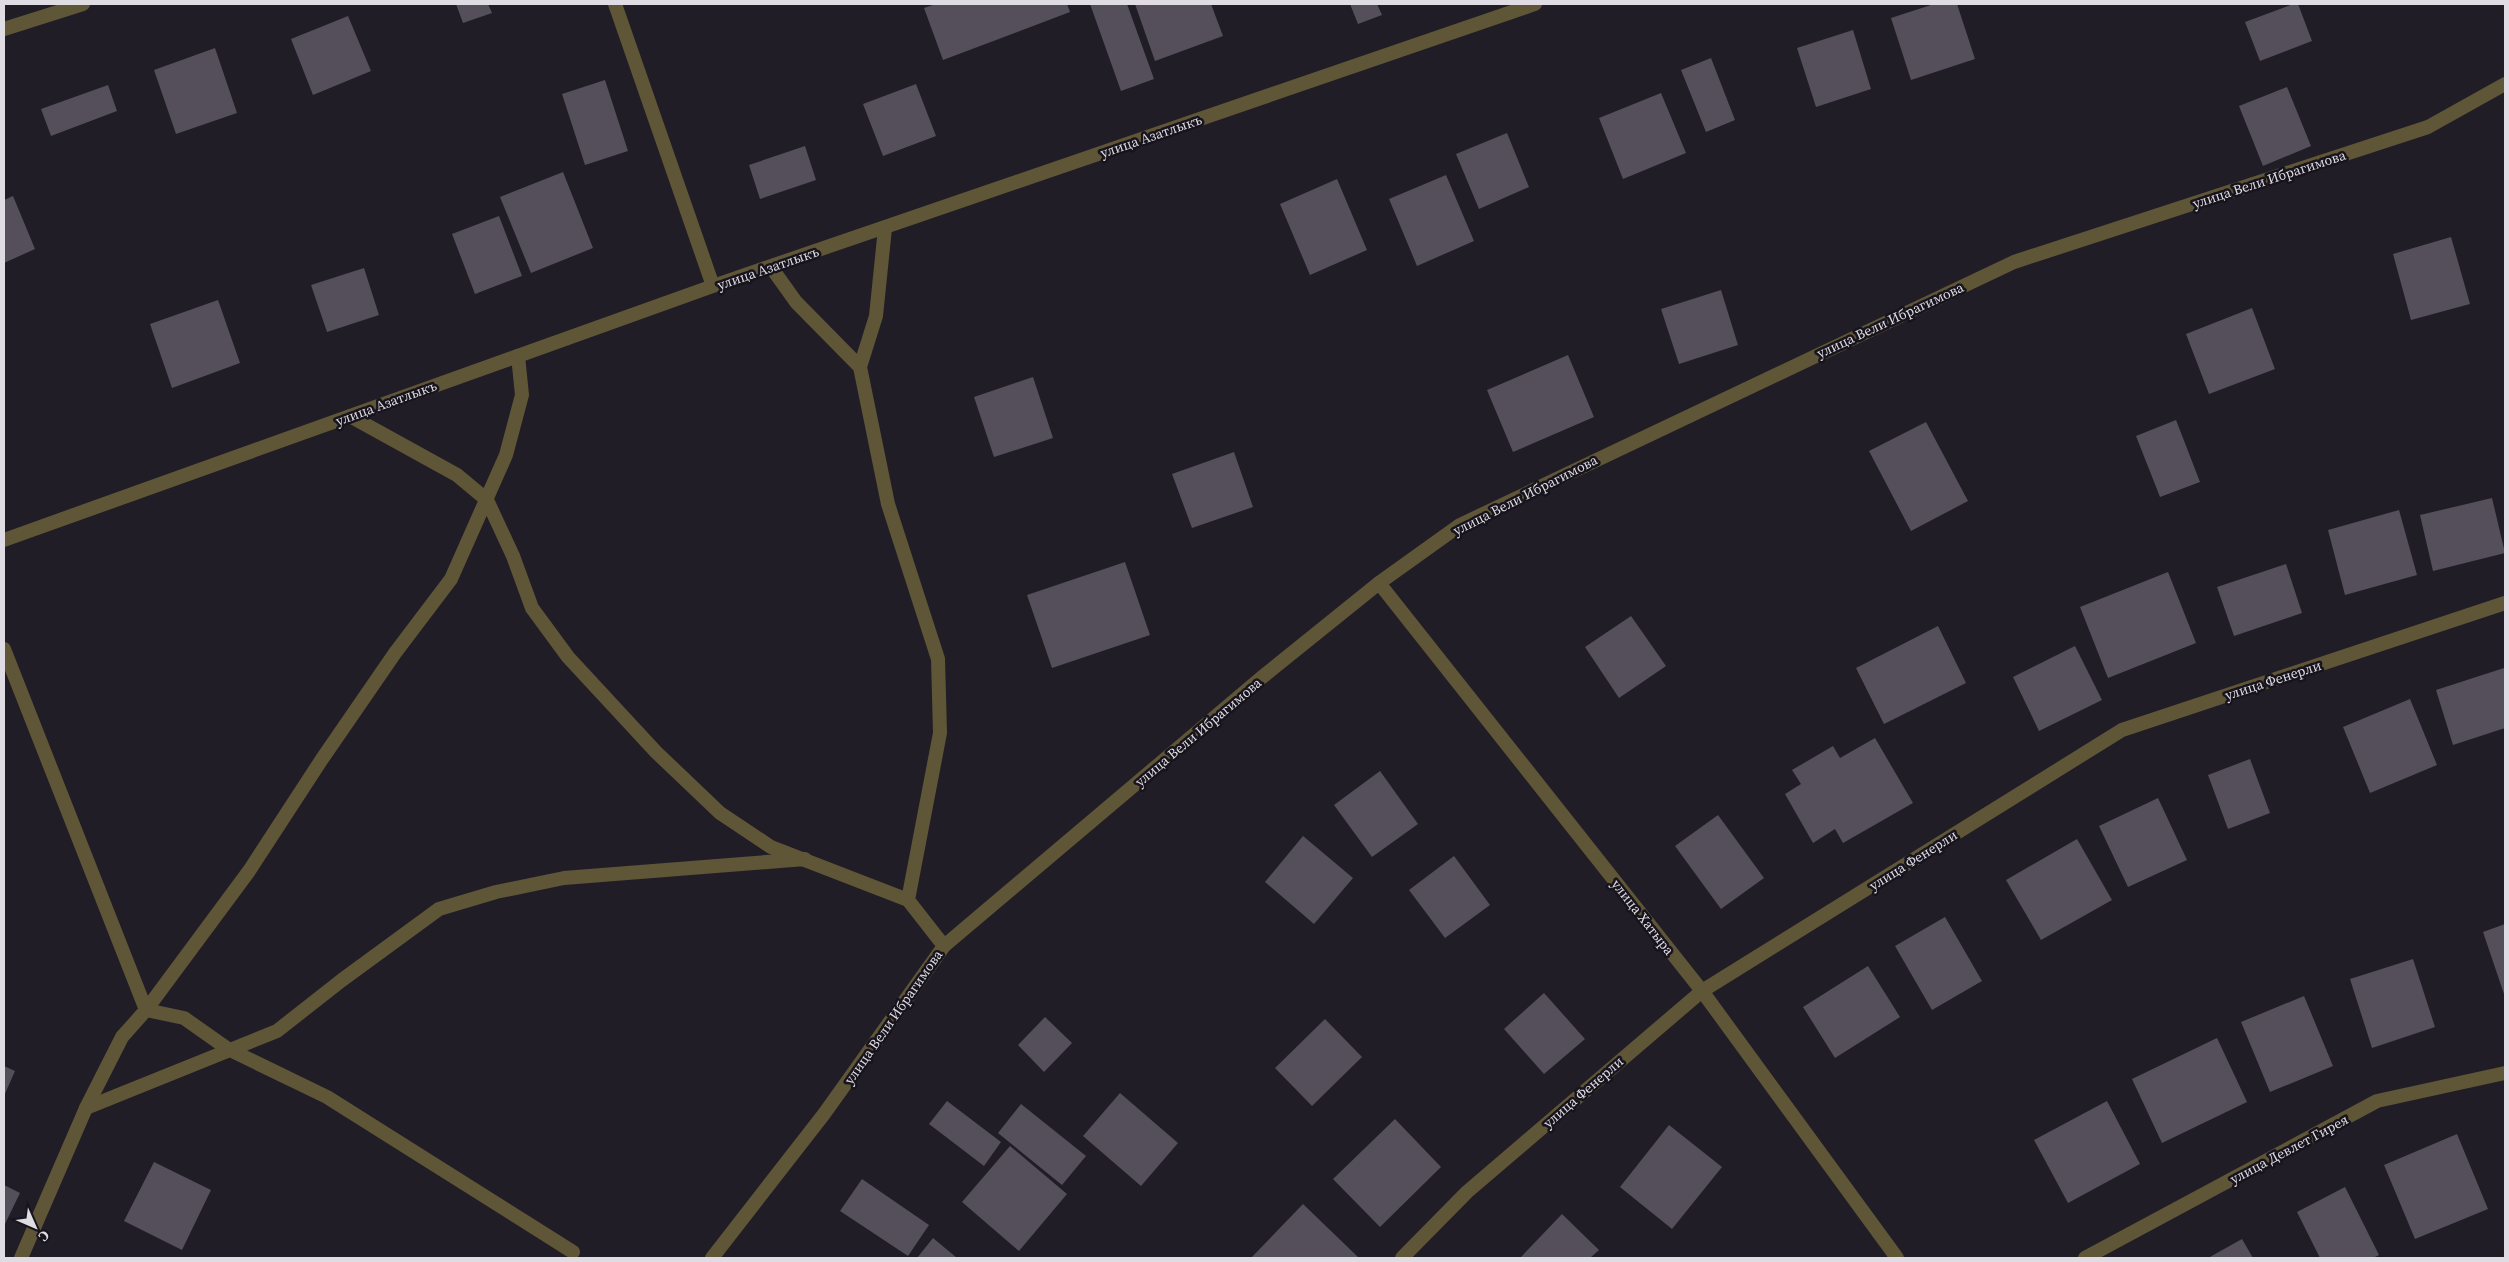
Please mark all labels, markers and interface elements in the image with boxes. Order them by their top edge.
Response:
street label: улица Азатлыкъ [1097,109,1205,163]
street label: улица Вели Ибрагимова [2190,144,2349,213]
street label: улица Азатлыкъ [714,241,822,295]
street label: улица Вели Ибрагимова [1813,277,1968,363]
street label: улица Азатлыкъ [333,375,440,431]
street label: улица Вели Ибрагимова [1449,449,1602,540]
street label: улица Фенерли [2222,655,2324,705]
street label: улица Вели Ибрагимова [1130,672,1266,791]
street label: улица Фенерли [1865,825,1961,895]
street label: улица Хатыра [1607,875,1680,960]
street label: улица Вели Ибрагимова [839,945,948,1088]
street label: улица Фенерли [1538,1051,1628,1133]
street label: улица Девлет Гирея [2226,1109,2352,1189]
north arrow [10,1202,60,1252]
text: С [34,1226,54,1247]

